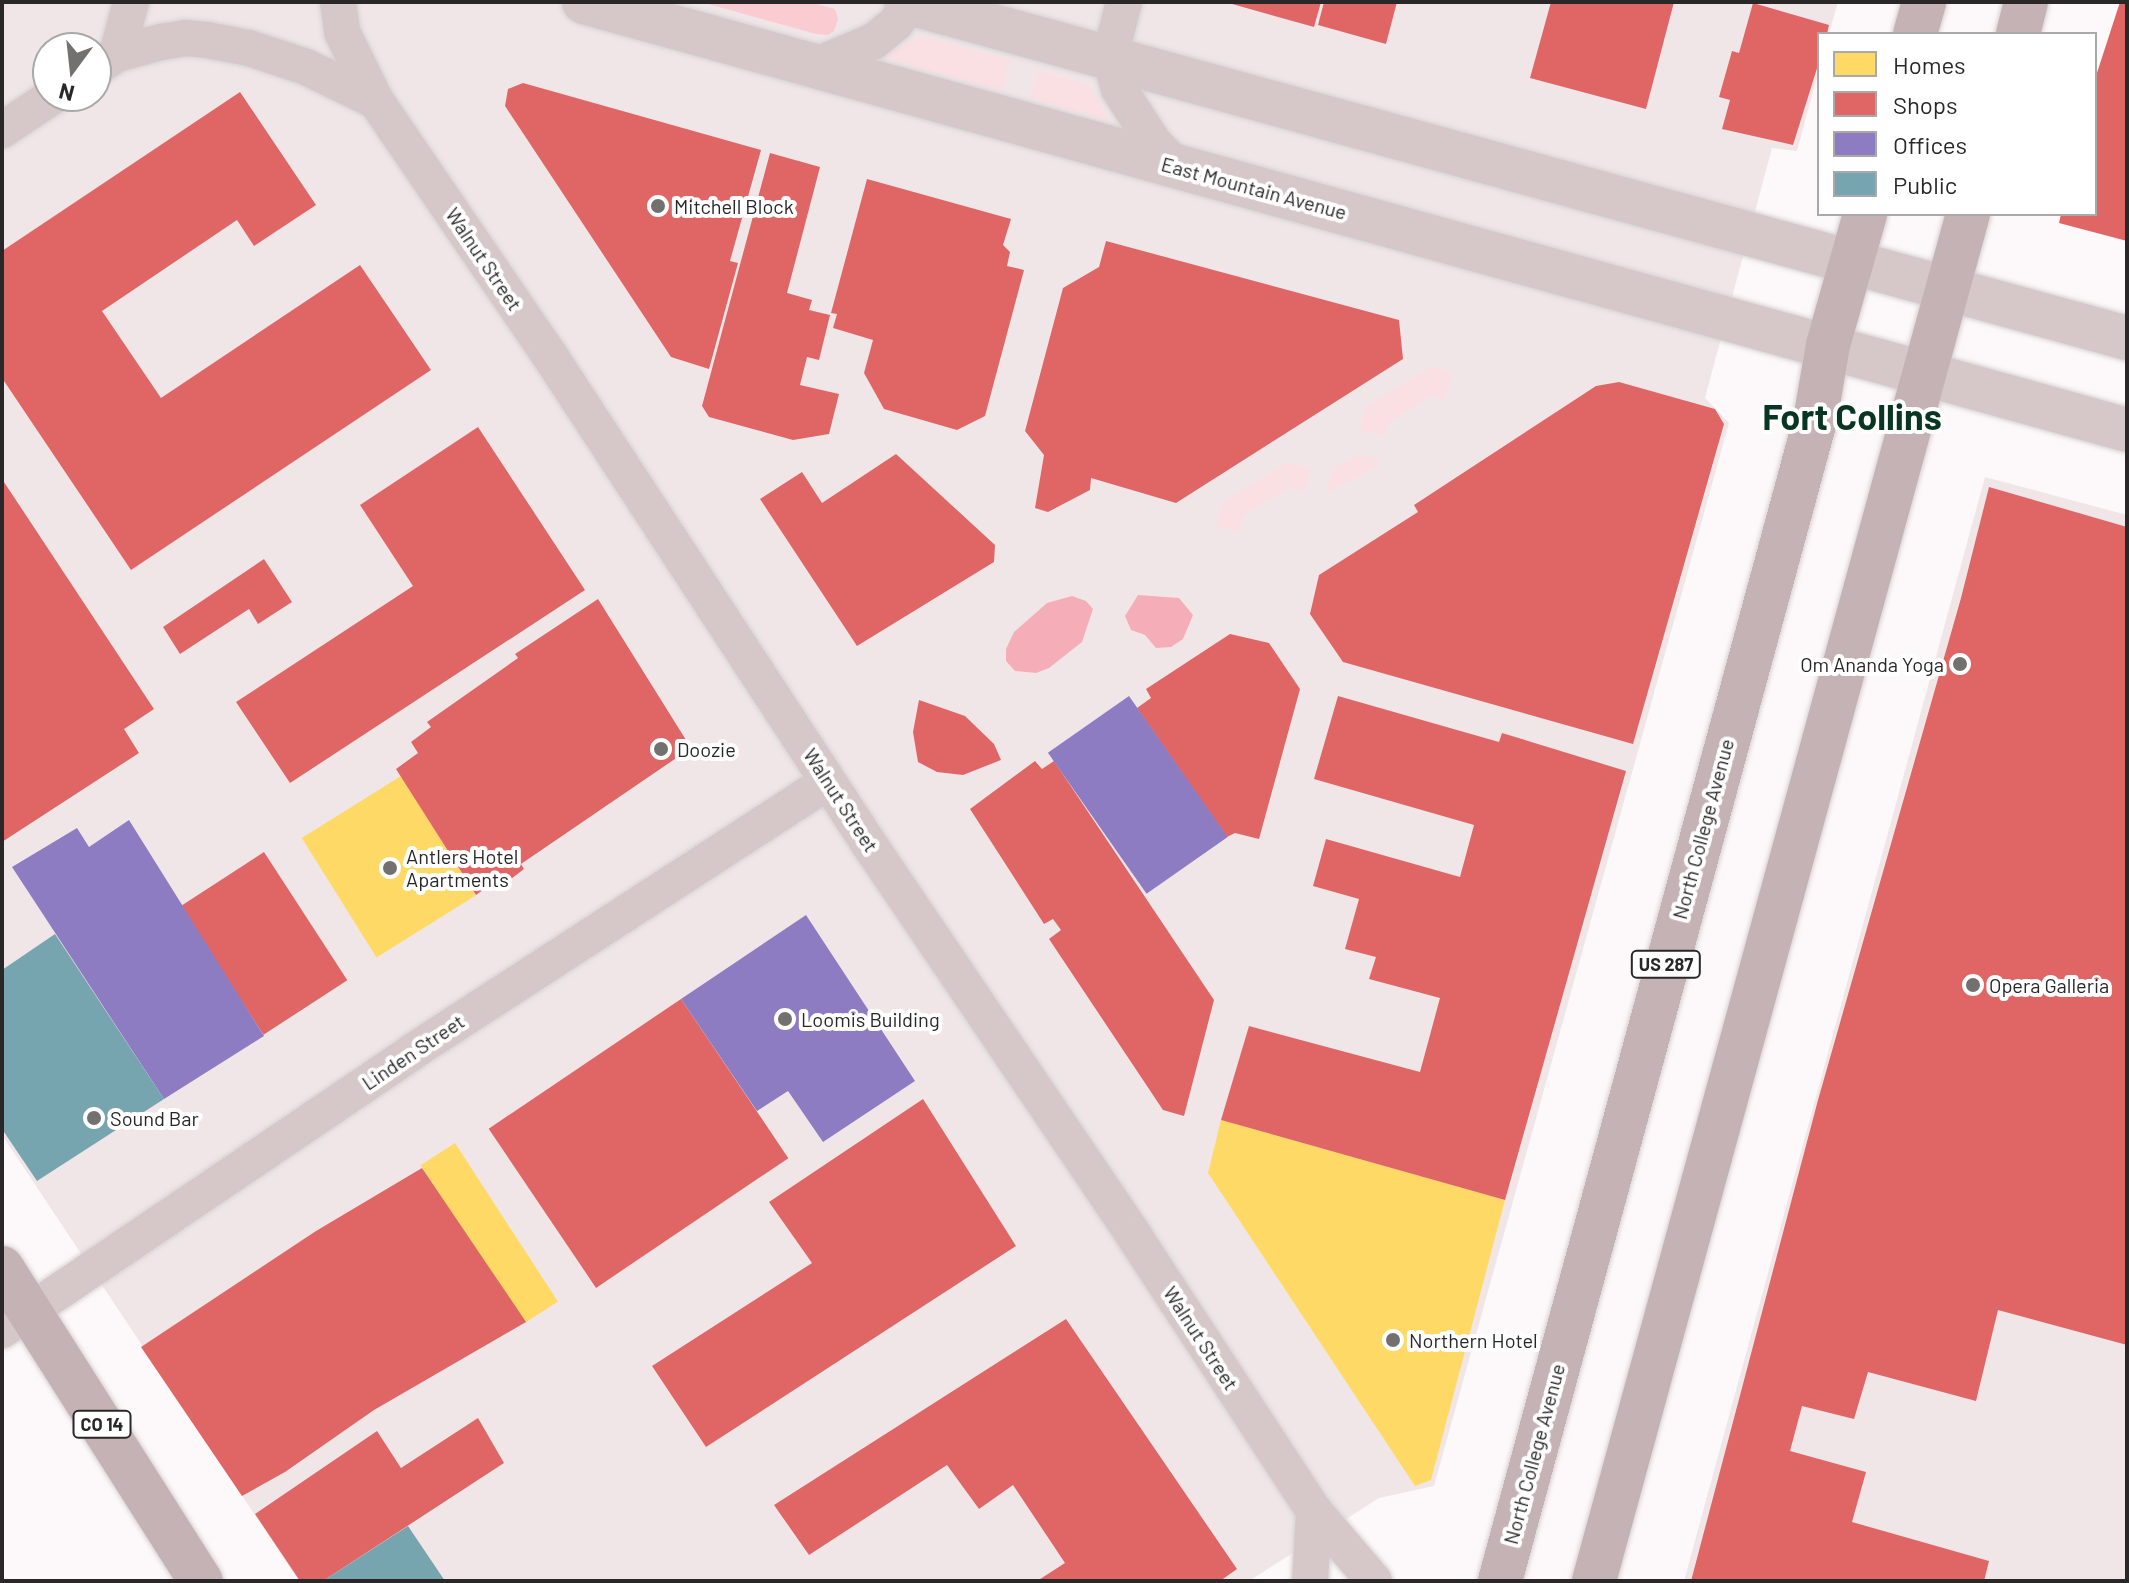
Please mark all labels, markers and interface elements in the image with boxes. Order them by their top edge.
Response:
north arrow [32,32,112,112]
legend [1817,32,2097,216]
text: Homes [1893,50,1966,79]
text: N [56,79,77,108]
text: Shops [1893,90,1958,119]
text: Offices [1893,130,1967,159]
street label: East Mountain Avenue [1159,152,1349,224]
text: Public [1893,170,1957,199]
place label: Mitchell Block [674,194,794,218]
marker: Mitchell Block [649,197,667,215]
street label: Walnut Street [441,203,527,315]
district label: Fort Collins [1762,394,1942,438]
place label: Om Ananda Yoga [1800,652,1944,676]
marker: Om Ananda Yoga [1951,655,1969,673]
street label: North College Avenue [1667,736,1739,922]
place label: Doozie [677,737,736,761]
marker: Doozie [652,740,670,758]
street label: Walnut Street [799,744,883,856]
place label: Antlers Hotel Apartments [406,844,518,891]
marker: Antlers Hotel Apartments [381,859,399,877]
road number: US 287 [1630,950,1702,978]
place label: Opera Galleria [1989,973,2109,997]
marker: Opera Galleria [1964,976,1982,994]
place label: Loomis Building [801,1007,940,1031]
street label: Linden Street [357,1009,469,1095]
marker: Loomis Building [776,1010,794,1028]
place label: Sound Bar [110,1106,199,1130]
marker: Sound Bar [85,1109,103,1127]
street label: Walnut Street [1159,1282,1243,1394]
place label: Northern Hotel [1409,1328,1538,1352]
marker: Northern Hotel [1384,1331,1402,1349]
street label: North College Avenue [1498,1361,1570,1547]
road number: CO 14 [72,1410,132,1438]

